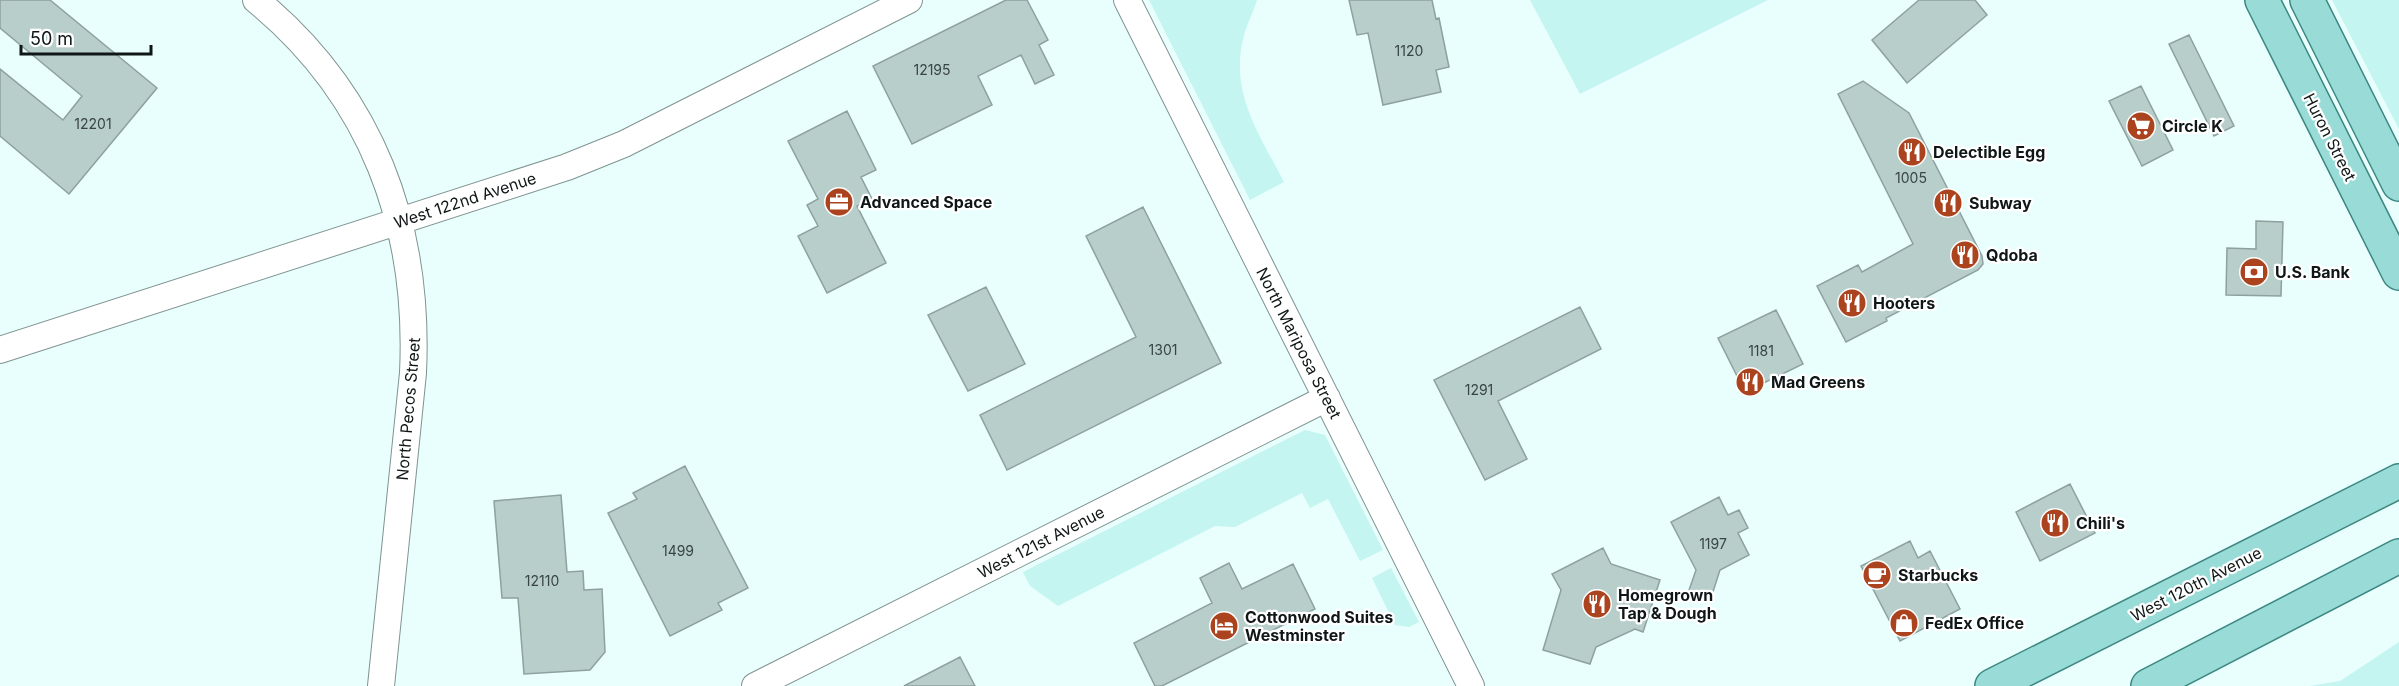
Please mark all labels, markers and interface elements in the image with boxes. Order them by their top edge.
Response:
scale bar [21,18,152,56]
text: 50 m [30,28,73,49]
house number: 1120 [1395,42,1423,59]
house number: 12195 [913,61,951,78]
street label: Huron Street [2299,90,2361,184]
supermarket icon: Circle K [2125,110,2157,142]
house number: 12201 [74,115,112,132]
place label: Circle K [2162,116,2223,136]
restaurant icon: Delectible Egg [1896,136,1928,168]
place label: Delectible Egg [1933,142,2045,162]
street label: West 122nd Avenue [391,168,539,232]
house number: 1005 [1895,169,1927,186]
office icon: Advanced Space [823,186,855,218]
restaurant icon: Subway [1932,187,1964,219]
place label: Advanced Space [860,192,992,212]
place label: Subway [1969,193,2032,213]
restaurant icon: Qdoba [1949,239,1981,271]
place label: Qdoba [1986,245,2038,265]
bank icon: U.S. Bank [2238,256,2270,288]
place label: U.S. Bank [2275,262,2350,282]
street label: North Mariposa Street [1252,264,1346,422]
restaurant icon: Hooters [1836,287,1868,319]
place label: Hooters [1873,293,1935,313]
street label: North Pecos Street [392,337,424,481]
house number: 1301 [1149,341,1177,358]
house number: 1181 [1748,342,1774,359]
restaurant icon: Mad Greens [1734,366,1766,398]
place label: Mad Greens [1771,372,1865,392]
house number: 1291 [1465,381,1493,398]
street label: West 121st Avenue [974,501,1108,583]
restaurant icon: Chili's [2039,507,2071,539]
place label: Chili's [2076,513,2125,533]
house number: 1197 [1699,535,1727,552]
house number: 1499 [662,542,694,559]
street label: West 120th Avenue [2127,542,2265,626]
cafe icon: Starbucks [1861,559,1893,591]
place label: Starbucks [1898,565,1978,585]
house number: 12110 [525,572,559,589]
place label: Homegrown Tap & Dough [1618,585,1717,623]
restaurant icon: Homegrown Tap & Dough [1581,588,1613,620]
place label: Cottonwood Suites Westminster [1245,607,1393,645]
shop icon: FedEx Office [1888,607,1920,639]
hotel icon: Cottonwood Suites Westminster [1208,610,1240,642]
place label: FedEx Office [1925,613,2024,633]

